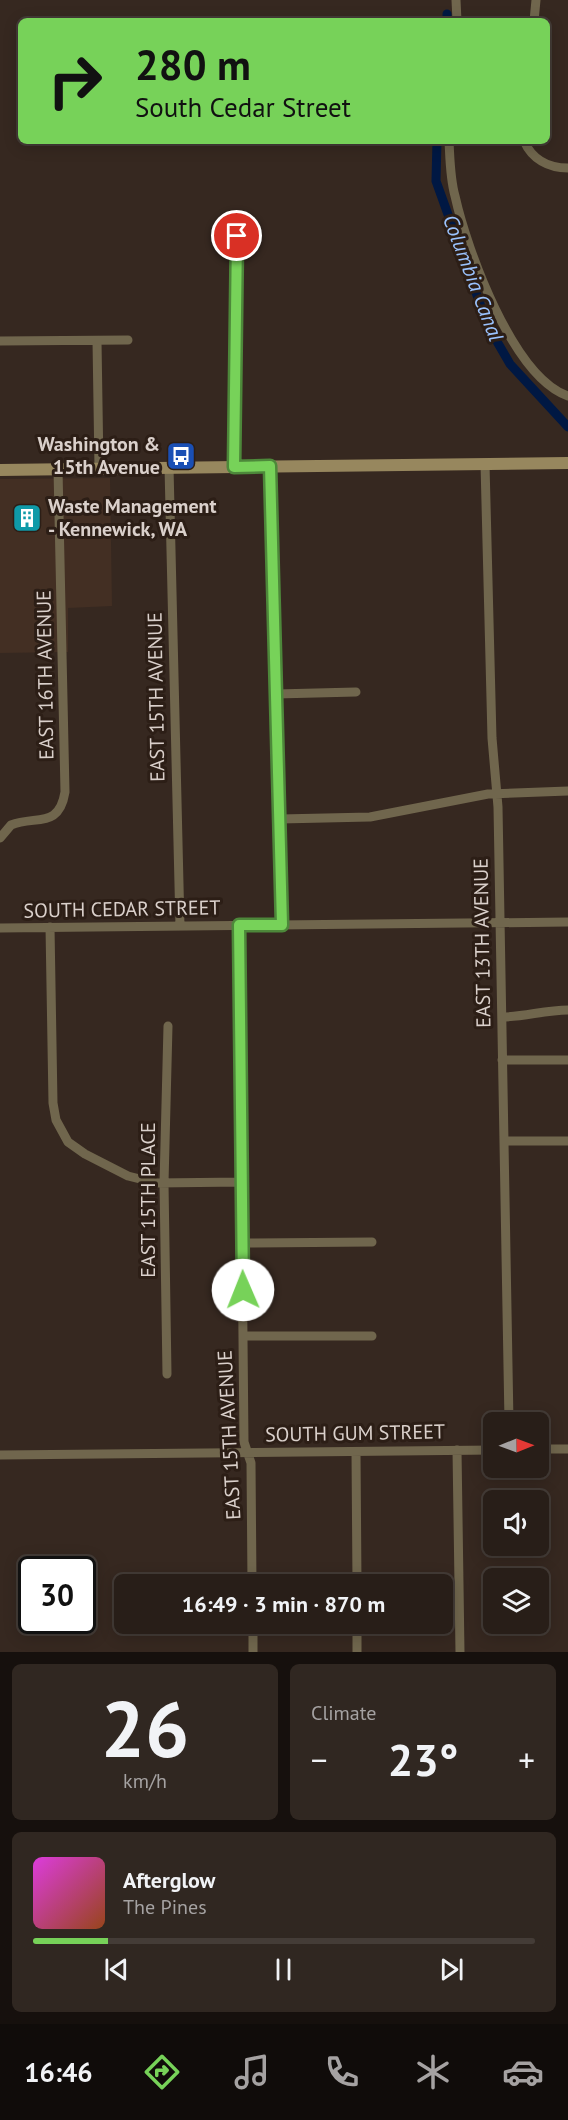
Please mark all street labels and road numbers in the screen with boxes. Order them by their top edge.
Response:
street label: EAST 16TH AVENUE [31,590,59,760]
street label: EAST 15TH AVENUE [142,612,170,782]
street label: EAST 13TH AVENUE [468,858,496,1028]
street label: SOUTH CEDAR STREET [23,894,221,924]
street label: EAST 15TH PLACE [135,1122,161,1278]
street label: EAST 15TH AVENUE [212,1350,246,1520]
street label: SOUTH GUM STREET [265,1418,445,1448]

